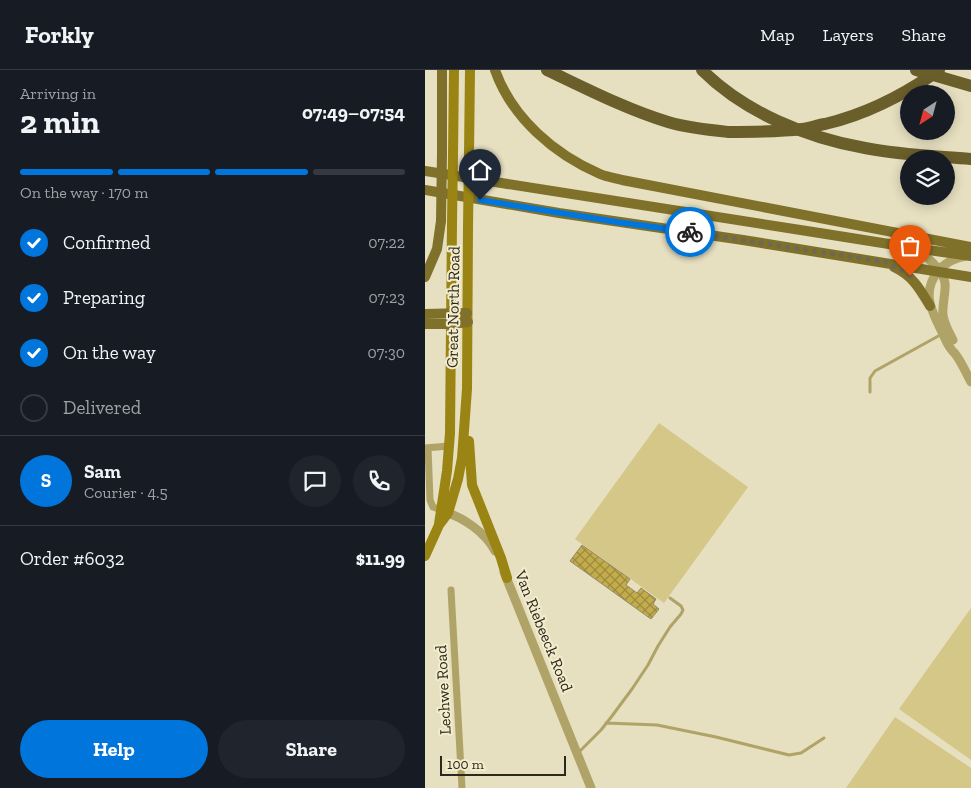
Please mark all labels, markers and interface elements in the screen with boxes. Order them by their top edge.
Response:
text: Forkly [25,20,94,49]
text: Map [760,24,795,46]
text: Layers [823,24,874,46]
text: Share [902,24,946,46]
text: Arriving in [20,84,96,103]
north arrow [900,85,955,140]
map controls [900,85,955,205]
text: 07:49–07:54 [302,101,405,124]
text: 2 min [20,103,100,141]
pin [459,149,501,200]
button: layers [900,150,955,205]
icon: home [466,156,494,184]
text: On the way · 170 m [20,183,148,202]
courier [665,207,715,257]
icon: bike [676,218,704,246]
pin [889,225,931,276]
icon: check [20,229,48,257]
text: Confirmed [63,231,150,254]
icon: bag [896,232,924,260]
text: 07:22 [368,233,405,252]
street label: Great North Road [442,246,464,368]
icon: check [20,284,48,312]
text: Preparing [63,286,145,309]
text: 07:23 [369,288,405,307]
icon: check [20,339,48,367]
text: On the way [63,341,156,364]
text: 07:30 [368,343,405,362]
text: Delivered [63,396,141,419]
button: chat [289,455,341,507]
button: phone [353,455,405,507]
text: Sam [84,460,121,483]
text: S [41,469,51,492]
text: Courier · 4.5 [84,483,168,502]
text: Order #6032 [20,547,125,570]
text: $11.99 [356,547,405,570]
street label: Van Riebeeck Road [511,567,577,695]
street label: Lechwe Road [431,644,455,735]
button: Help [20,720,208,778]
button: Share [218,720,405,778]
scale bar [440,753,566,776]
text: 100 m [447,756,484,773]

